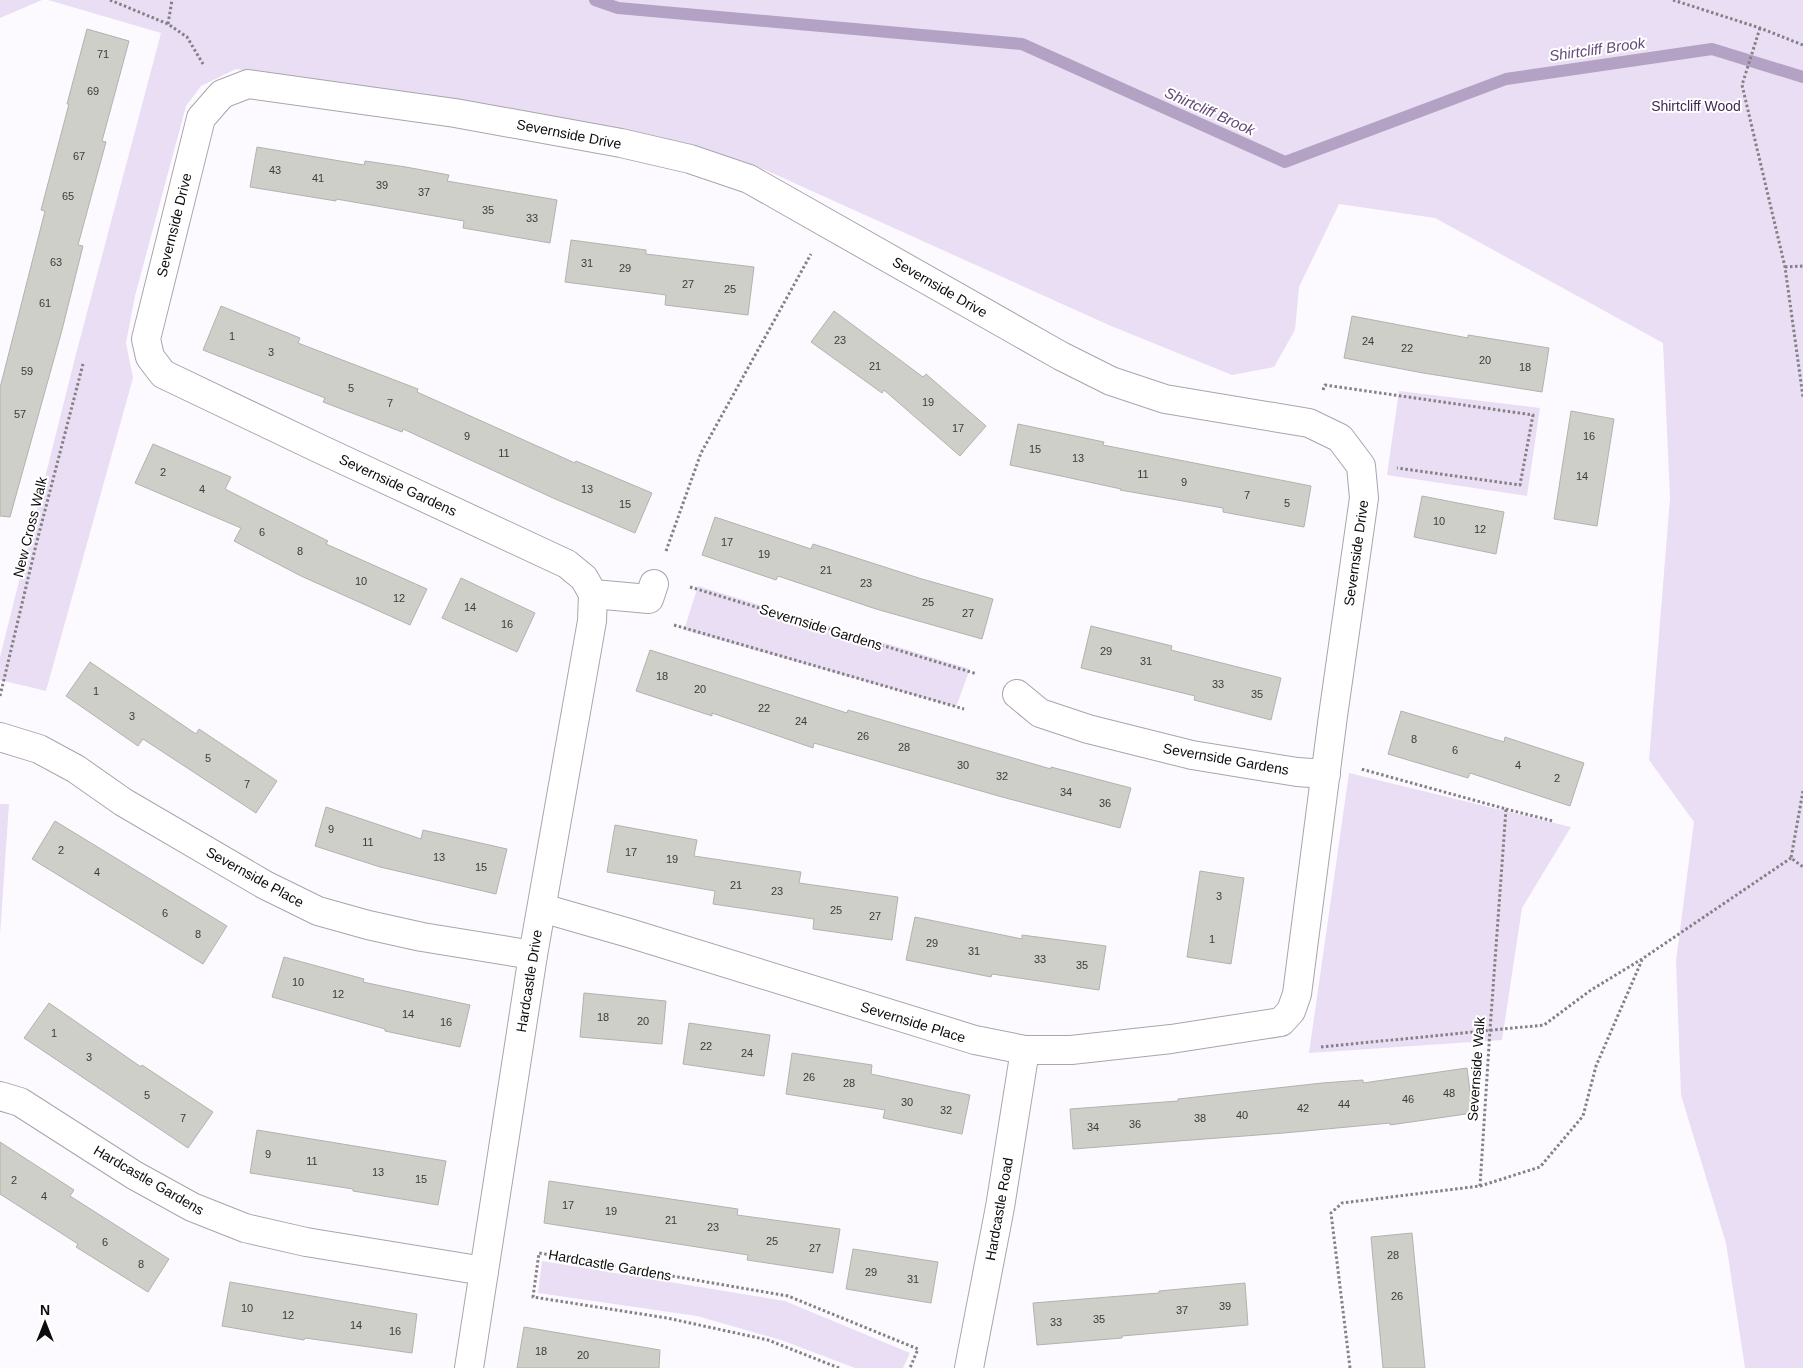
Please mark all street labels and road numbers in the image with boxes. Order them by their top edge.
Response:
street label: Severnside Drive [515,116,623,152]
street label: Severnside Drive [153,171,195,279]
street label: Severnside Drive [890,253,990,321]
street label: Severnside Gardens [337,451,459,519]
street label: New Cross Walk [10,474,50,579]
street label: Severnside Drive [1341,499,1371,607]
street label: Severnside Gardens [758,601,884,653]
street label: Severnside Gardens [1162,740,1290,778]
street label: Severnside Place [203,844,307,911]
street label: Hardcastle Drive [513,928,545,1033]
street label: Severnside Place [859,998,968,1046]
street label: Severnside Walk [1464,1015,1488,1122]
street label: Hardcastle Gardens [91,1142,207,1218]
street label: Hardcastle Road [982,1156,1016,1262]
street label: Hardcastle Gardens [547,1246,673,1284]

